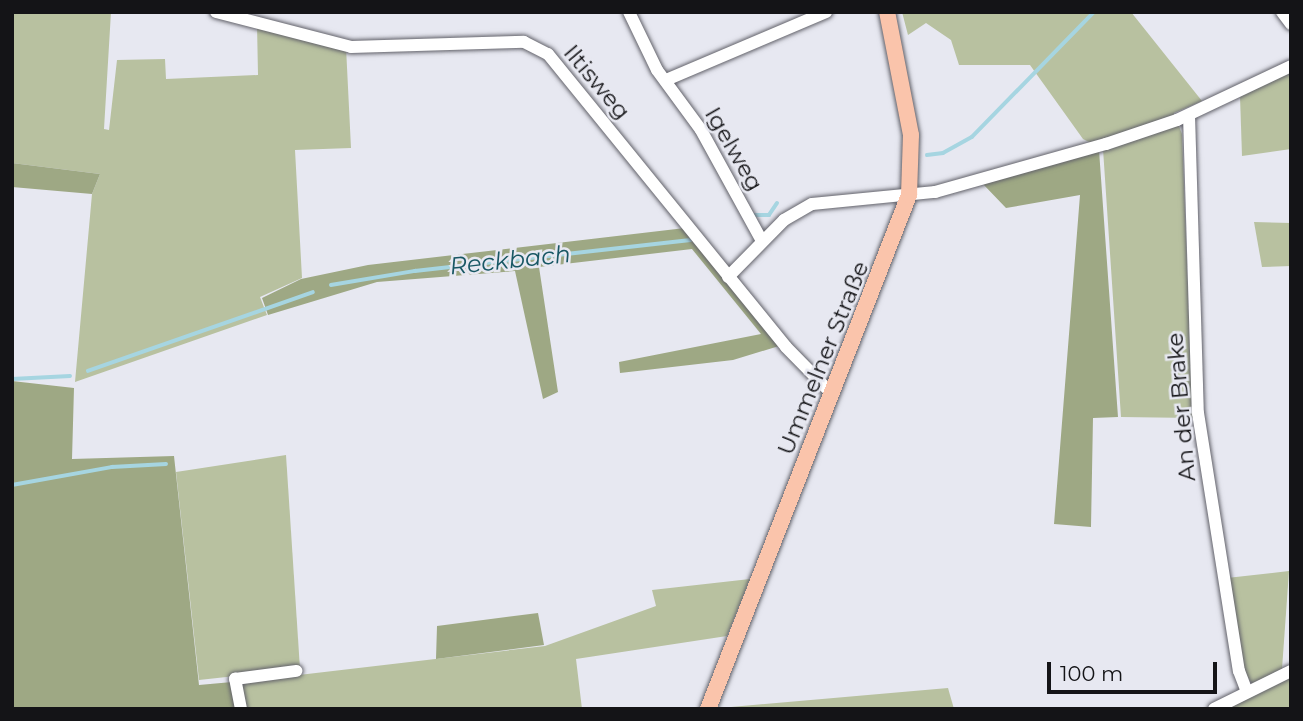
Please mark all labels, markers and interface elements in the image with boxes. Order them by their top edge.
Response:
street label: Iltisweg [558,39,636,125]
street label: Igelweg [699,102,769,196]
water label: Reckbach [448,239,572,281]
street label: Ummelner Straße [772,257,874,459]
street label: An der Brake [1161,332,1201,482]
scale bar [1051,648,1221,692]
text: 100 m [1060,661,1123,686]

